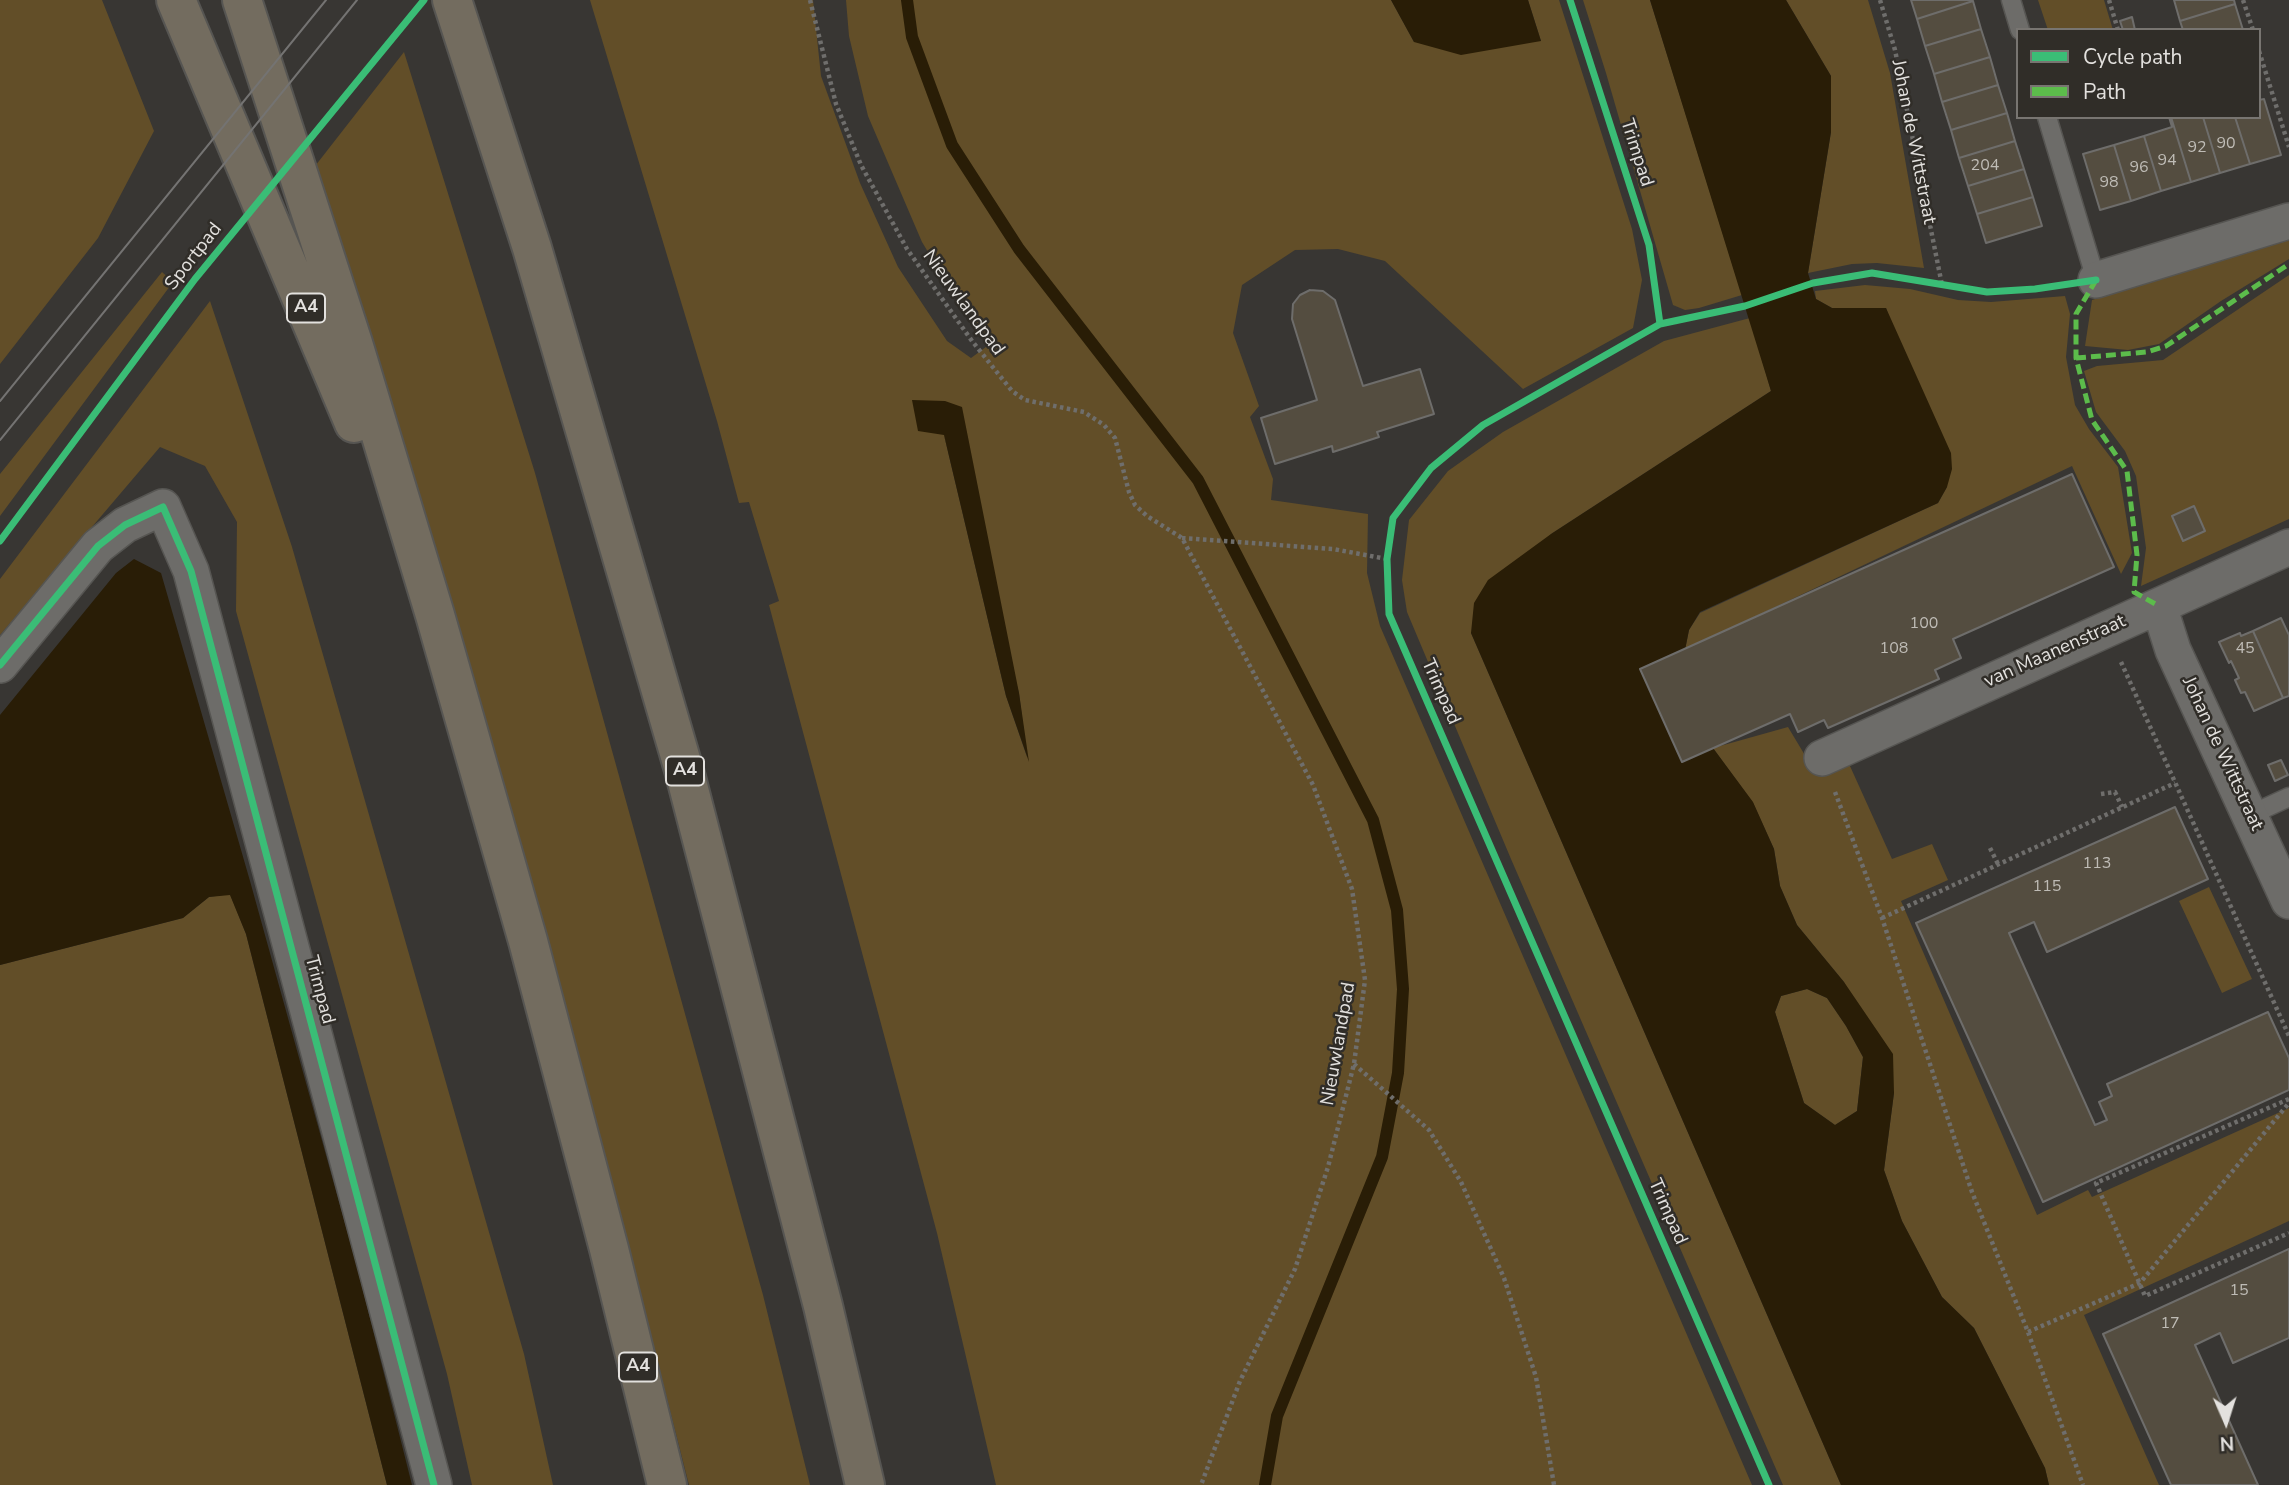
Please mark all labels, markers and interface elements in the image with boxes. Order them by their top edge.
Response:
legend [2016,28,2261,119]
text: Cycle path [2083,43,2182,71]
street label: Johan de Wittstraat [1886,58,1940,226]
text: Path [2083,78,2126,106]
street label: Trimpad [1614,116,1658,190]
house number: 90 [2216,134,2236,154]
house number: 92 [2187,138,2207,158]
house number: 94 [2157,151,2177,171]
house number: 204 [1971,156,1999,176]
house number: 96 [2129,158,2149,178]
house number: 98 [2099,173,2119,193]
street label: Sportpad [161,219,227,295]
street label: Nieuwlandpad [917,246,1009,360]
road number: A4 [287,294,325,322]
street label: van Maanenstraat [1981,611,2129,693]
house number: 100 [1910,614,1938,634]
house number: 108 [1880,639,1908,659]
house number: 45 [2235,639,2255,659]
street label: Trimpad [1415,656,1465,728]
street label: Johan de Wittstraat [2176,674,2268,834]
road number: A4 [666,756,704,786]
house number: 113 [2083,854,2111,874]
house number: 115 [2033,877,2061,897]
street label: Trimpad [299,953,339,1027]
street label: Nieuwlandpad [1317,980,1361,1108]
street label: Trimpad [1642,1176,1692,1248]
house number: 15 [2229,1281,2249,1301]
house number: 17 [2160,1314,2180,1334]
road number: A4 [619,1352,657,1382]
north arrow [2191,1387,2261,1457]
text: N [2219,1430,2235,1456]

